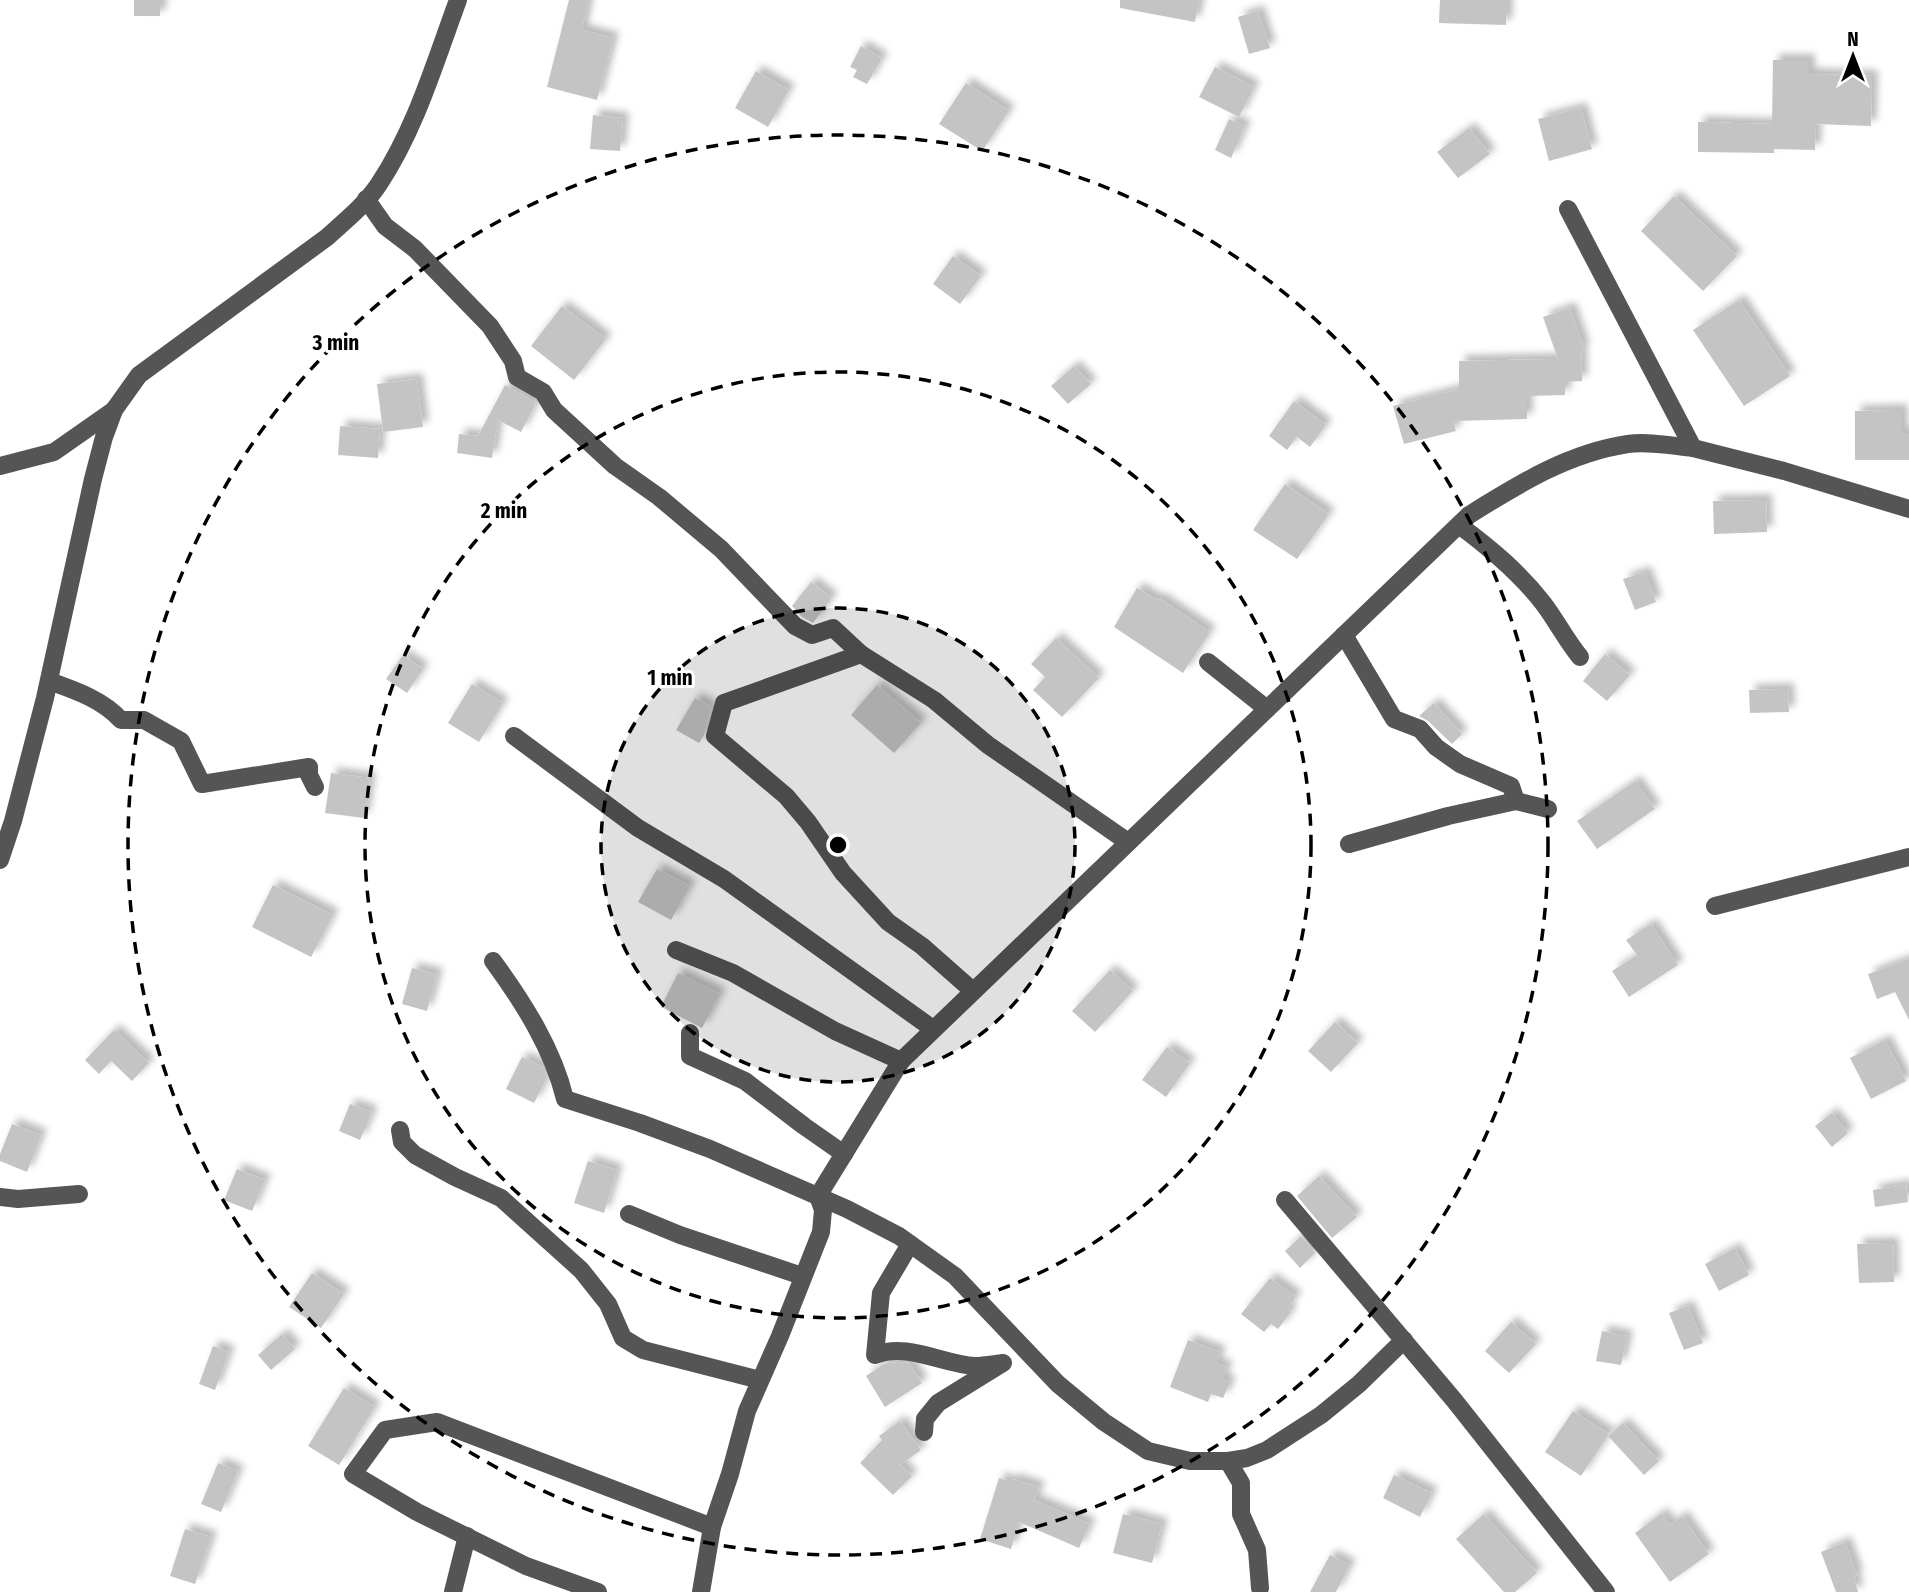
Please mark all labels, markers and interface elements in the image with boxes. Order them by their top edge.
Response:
north arrow [1818,21,1888,91]
text: N [1847,28,1859,51]
text: 3 min [312,330,359,356]
text: 2 min [480,498,527,524]
text: 1 min [647,665,693,691]
centre of rings [826,833,850,857]

